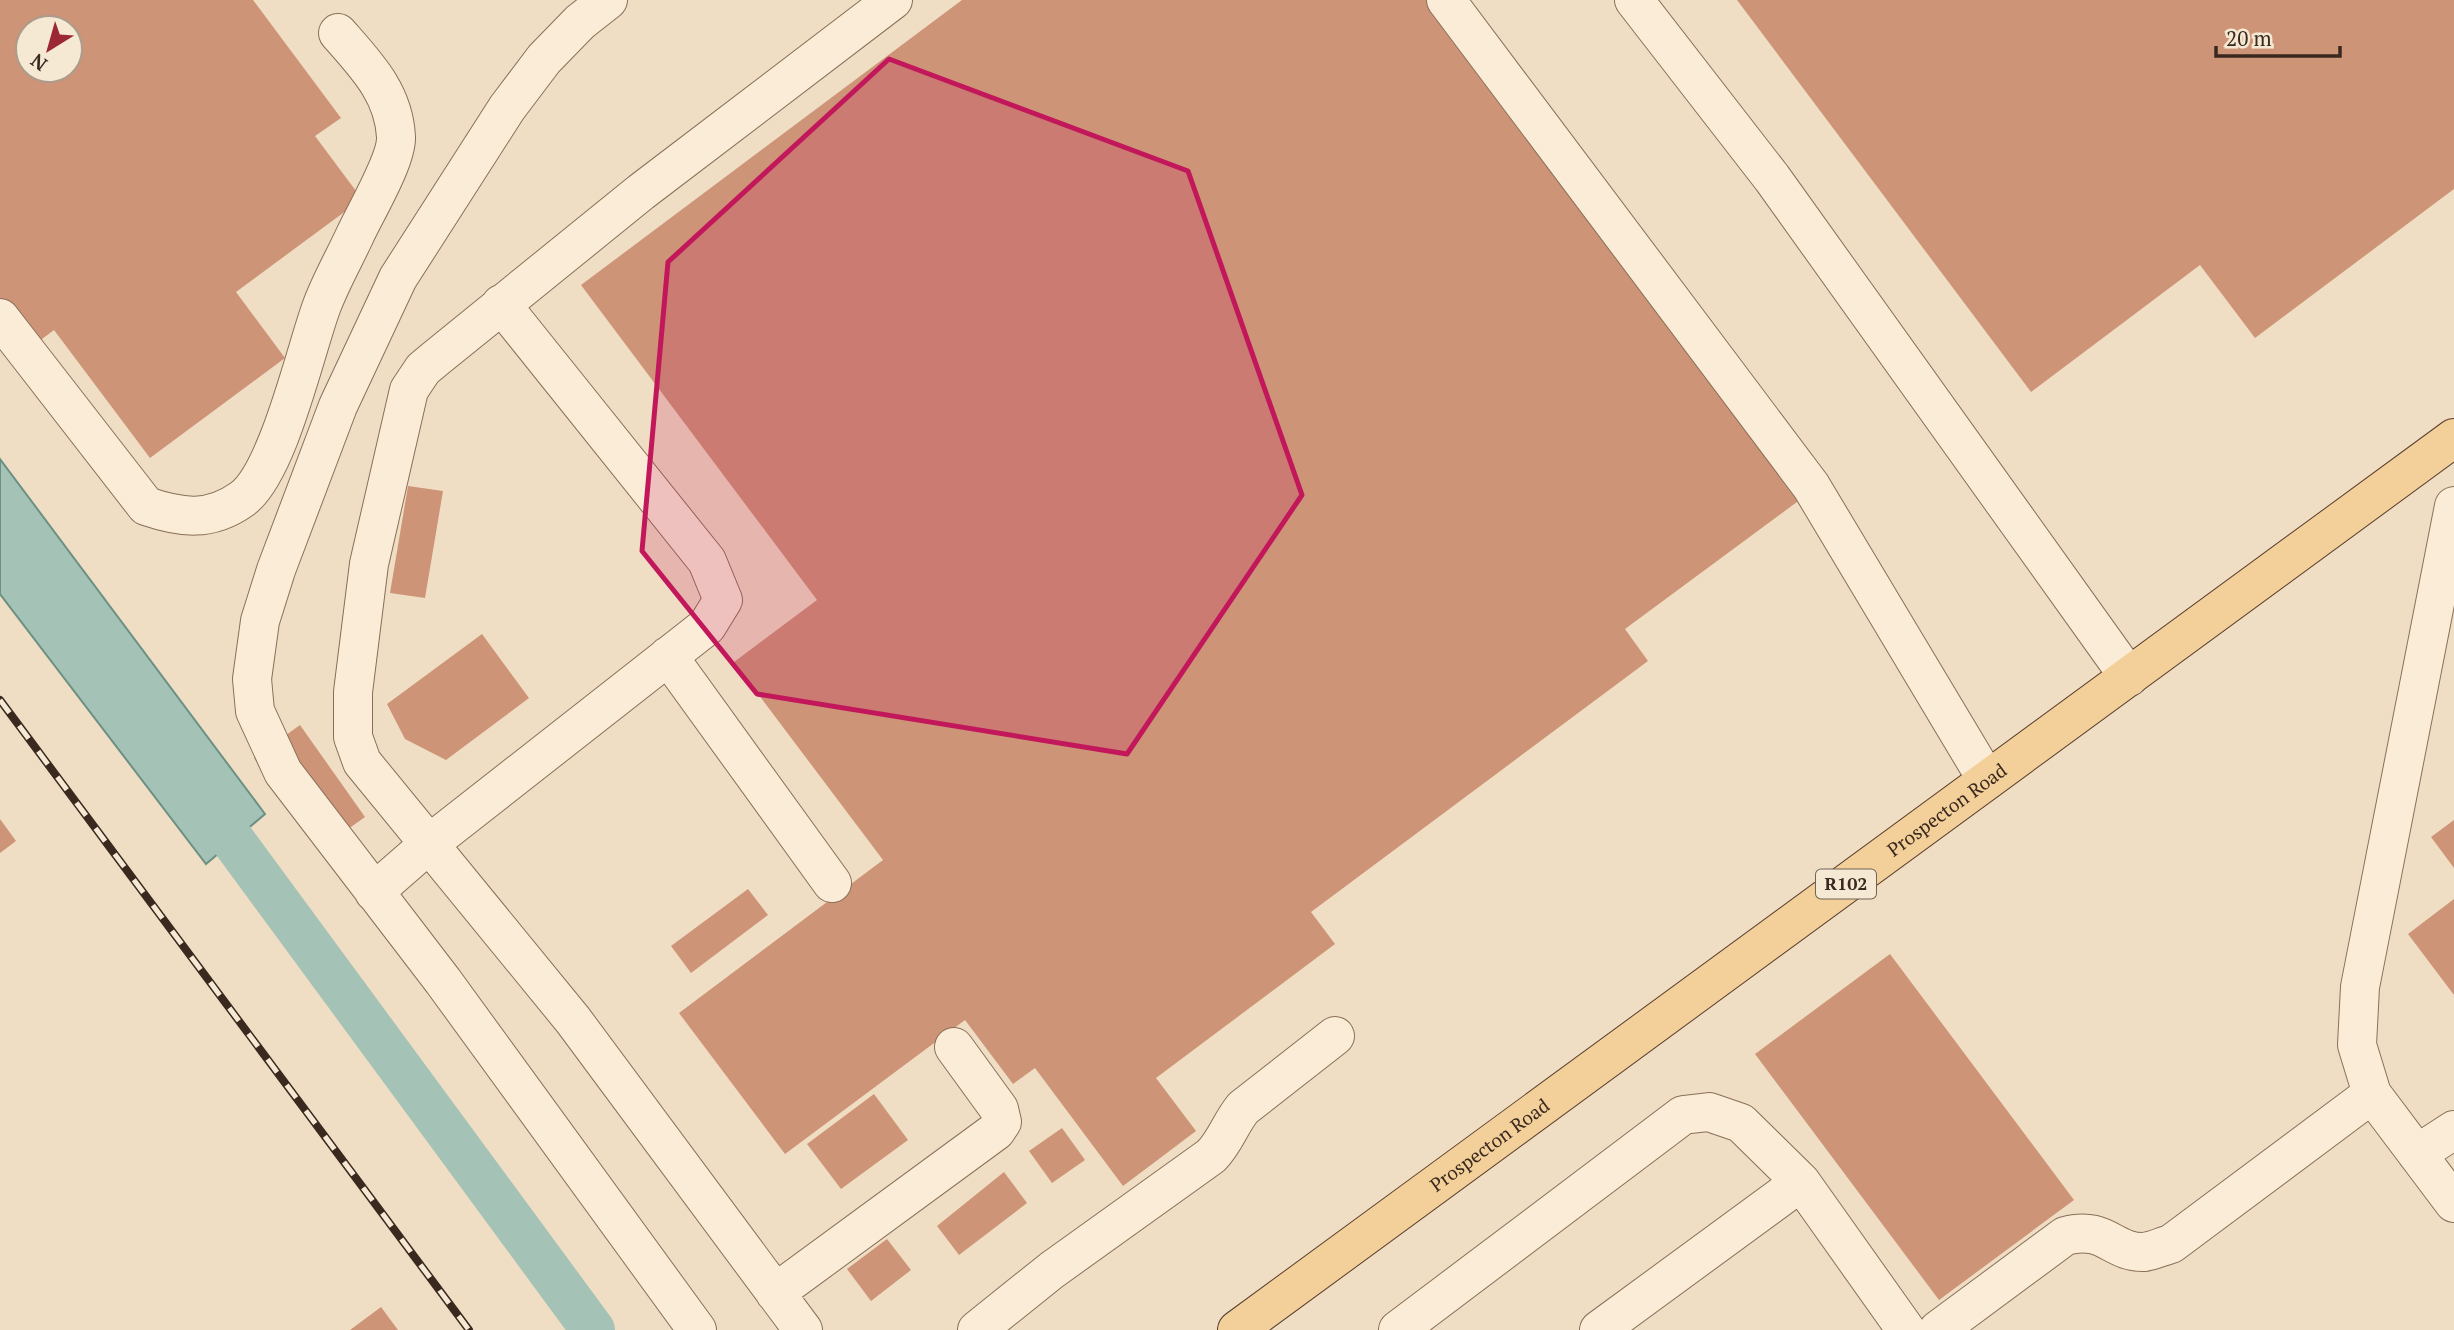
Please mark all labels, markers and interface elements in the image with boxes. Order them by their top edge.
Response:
north arrow [14,14,84,84]
scale bar [2216,14,2340,58]
text: 20 m [2226,24,2272,52]
text: N [25,48,52,77]
street label: Prospecton Road [1882,757,2012,862]
road number: R102 [1816,870,1876,898]
street label: Prospecton Road [1424,1092,1554,1197]

